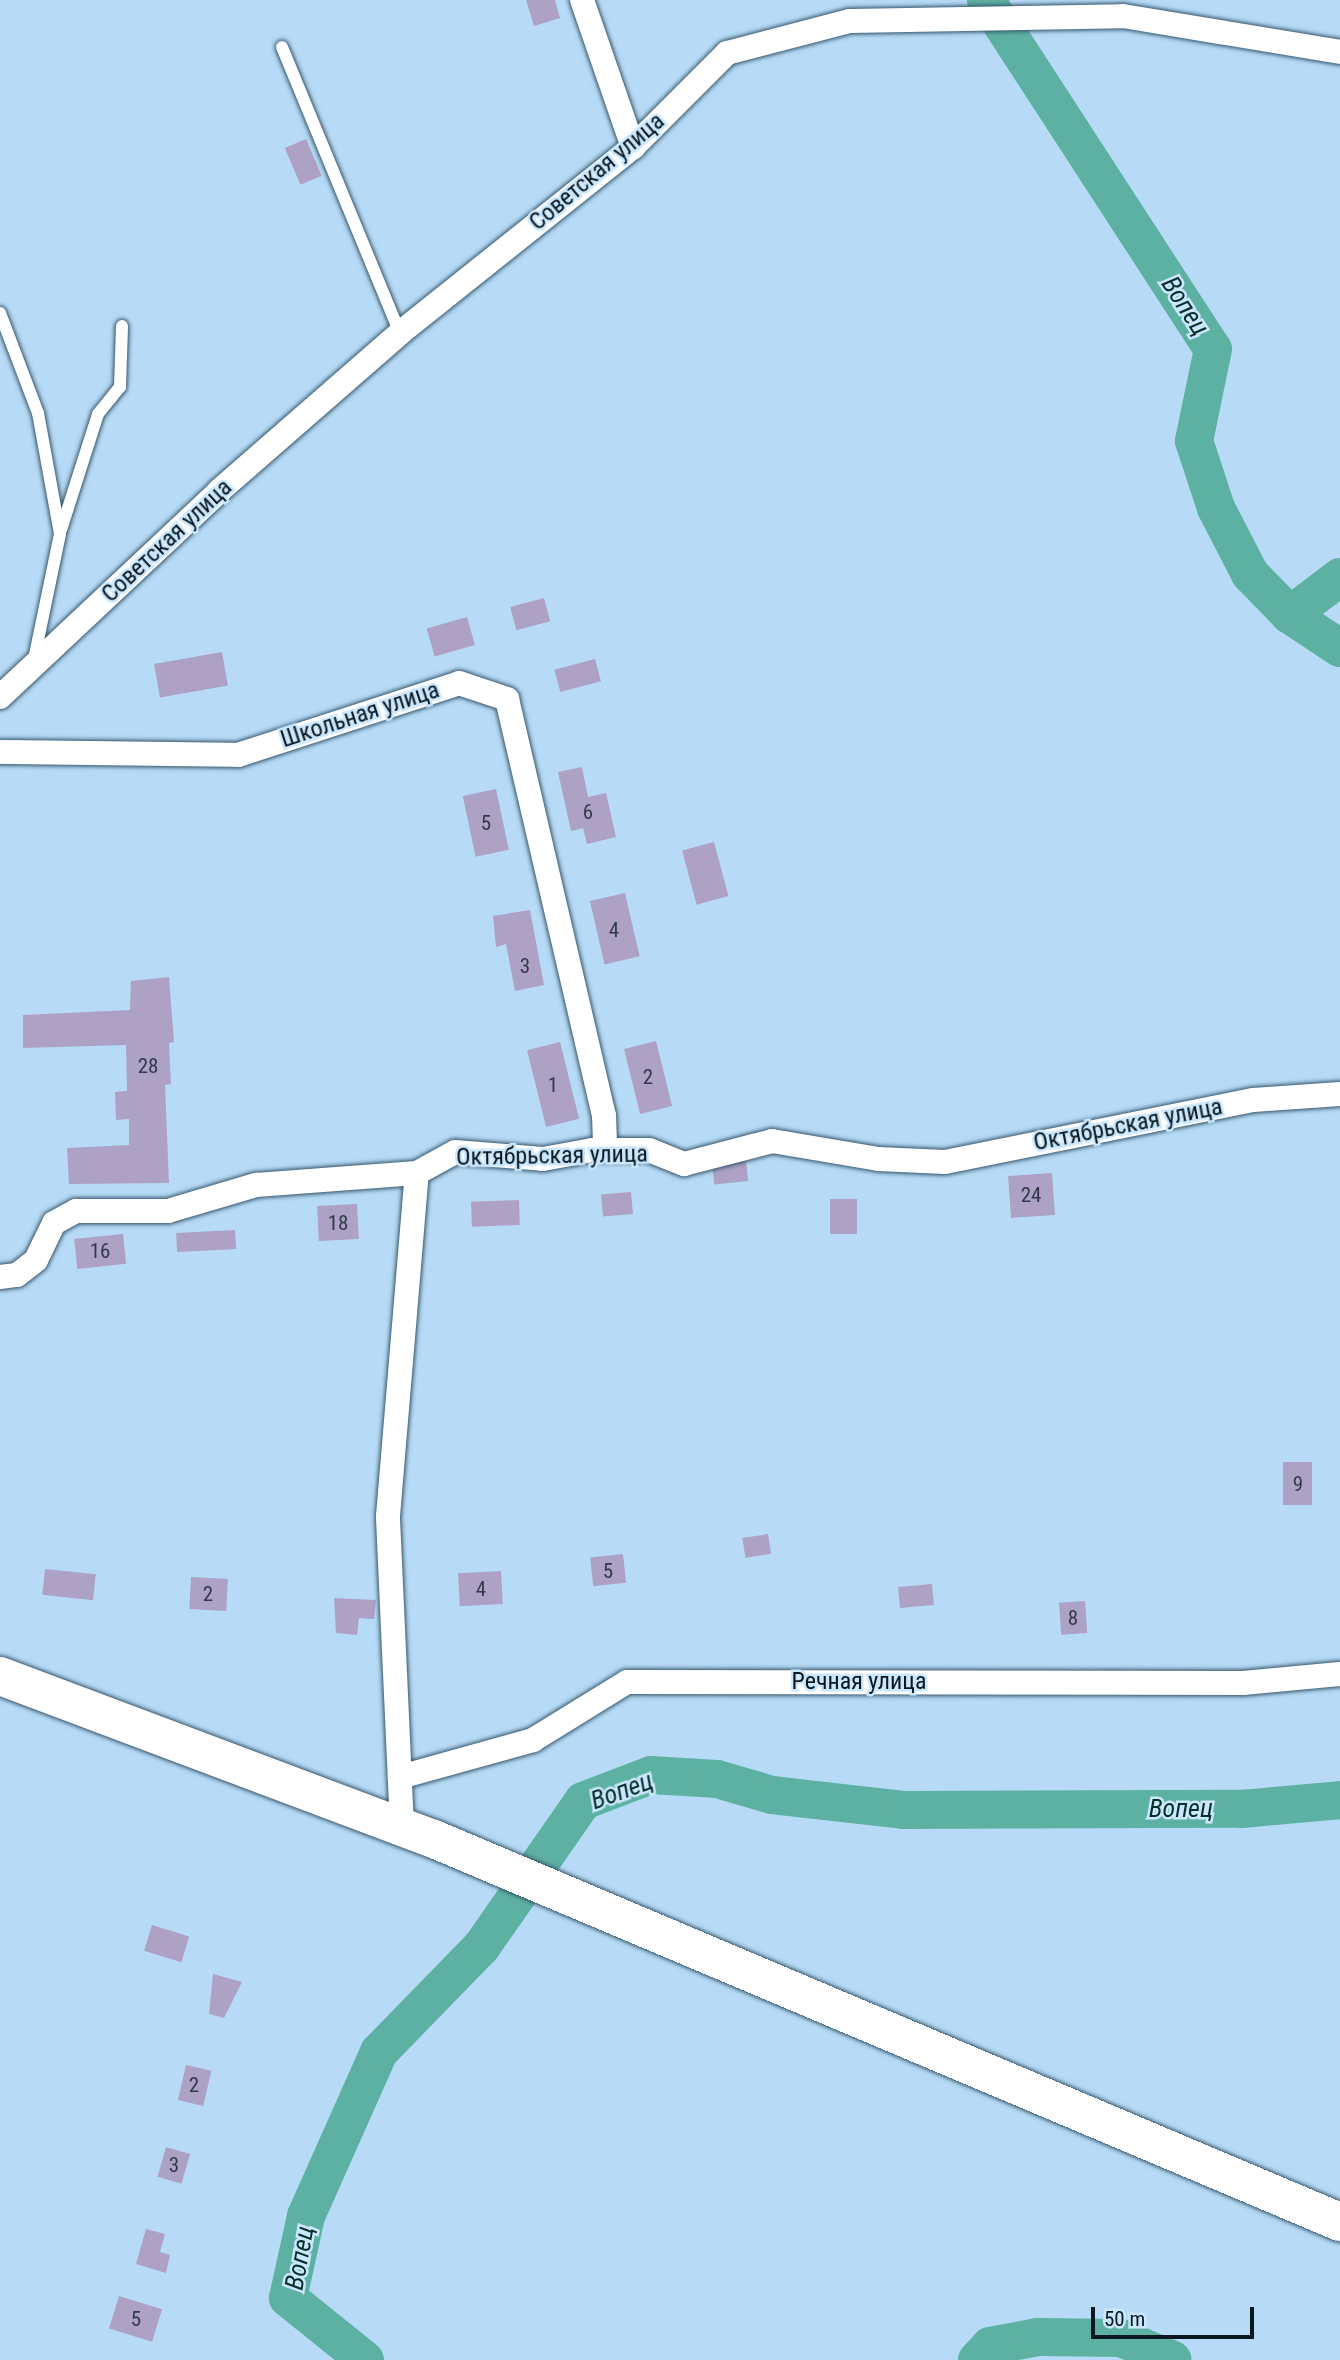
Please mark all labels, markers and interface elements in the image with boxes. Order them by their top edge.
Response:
street label: Советская улица [524,107,670,237]
water label: Вопец [1154,271,1216,341]
street label: Советская улица [96,473,238,609]
street label: Школьная улица [277,676,443,754]
house number: 6 [583,799,593,825]
house number: 5 [481,810,491,836]
house number: 4 [609,917,619,943]
house number: 3 [520,953,530,979]
house number: 28 [138,1053,158,1079]
house number: 2 [643,1064,653,1090]
house number: 1 [548,1072,558,1098]
street label: Октябрьская улица [1031,1093,1225,1157]
street label: Октябрьская улица [456,1140,648,1172]
house number: 24 [1021,1182,1041,1208]
house number: 18 [328,1210,348,1236]
house number: 16 [90,1238,110,1264]
house number: 9 [1293,1471,1303,1497]
house number: 5 [603,1558,613,1584]
house number: 4 [476,1576,486,1602]
house number: 2 [203,1581,213,1607]
house number: 8 [1068,1605,1078,1631]
street label: Речная улица [792,1668,926,1696]
water label: Вопец [586,1765,658,1817]
water label: Вопец [1149,1793,1213,1825]
house number: 2 [189,2072,199,2098]
house number: 3 [169,2152,179,2178]
water label: Вопец [279,2224,321,2292]
scale bar [1095,2294,1258,2338]
house number: 5 [131,2306,141,2332]
text: 50 m [1104,2307,1145,2331]

